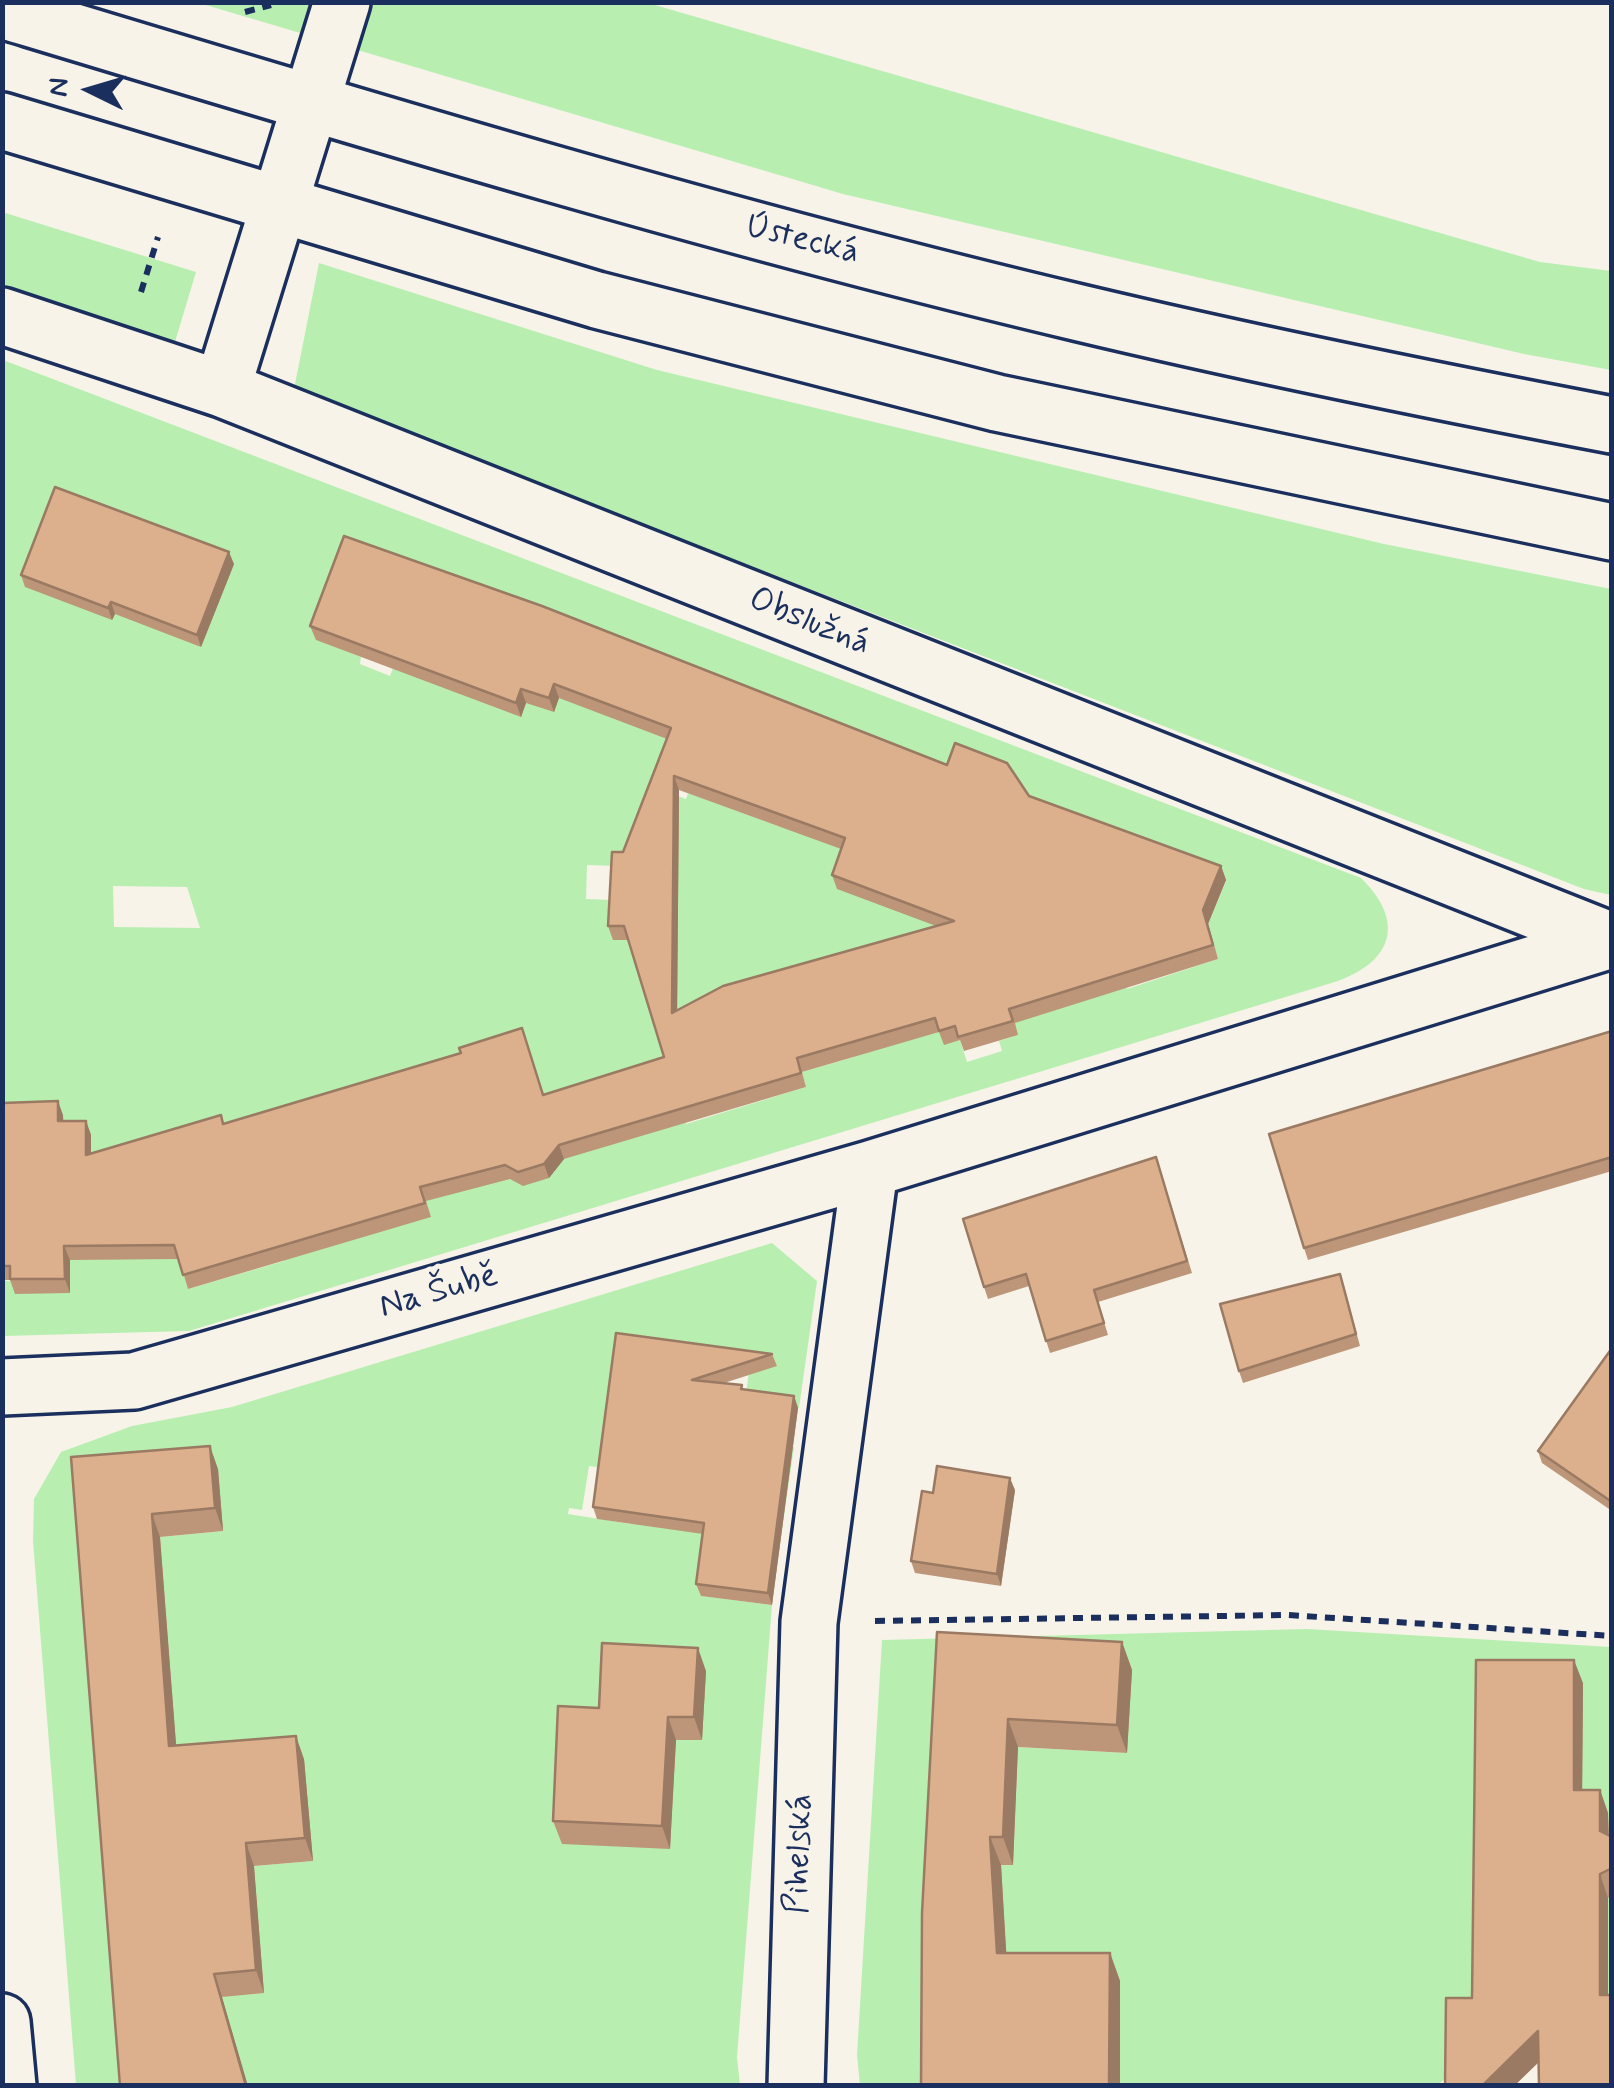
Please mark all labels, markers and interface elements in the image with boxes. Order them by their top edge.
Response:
north arrow [40,40,140,140]
text: N [40,76,79,98]
street label: Ústecká [739,206,863,276]
street label: Obslužná [742,580,876,666]
street label: Na Šubě [375,1256,503,1330]
street label: Pihelská [778,1793,824,1915]

